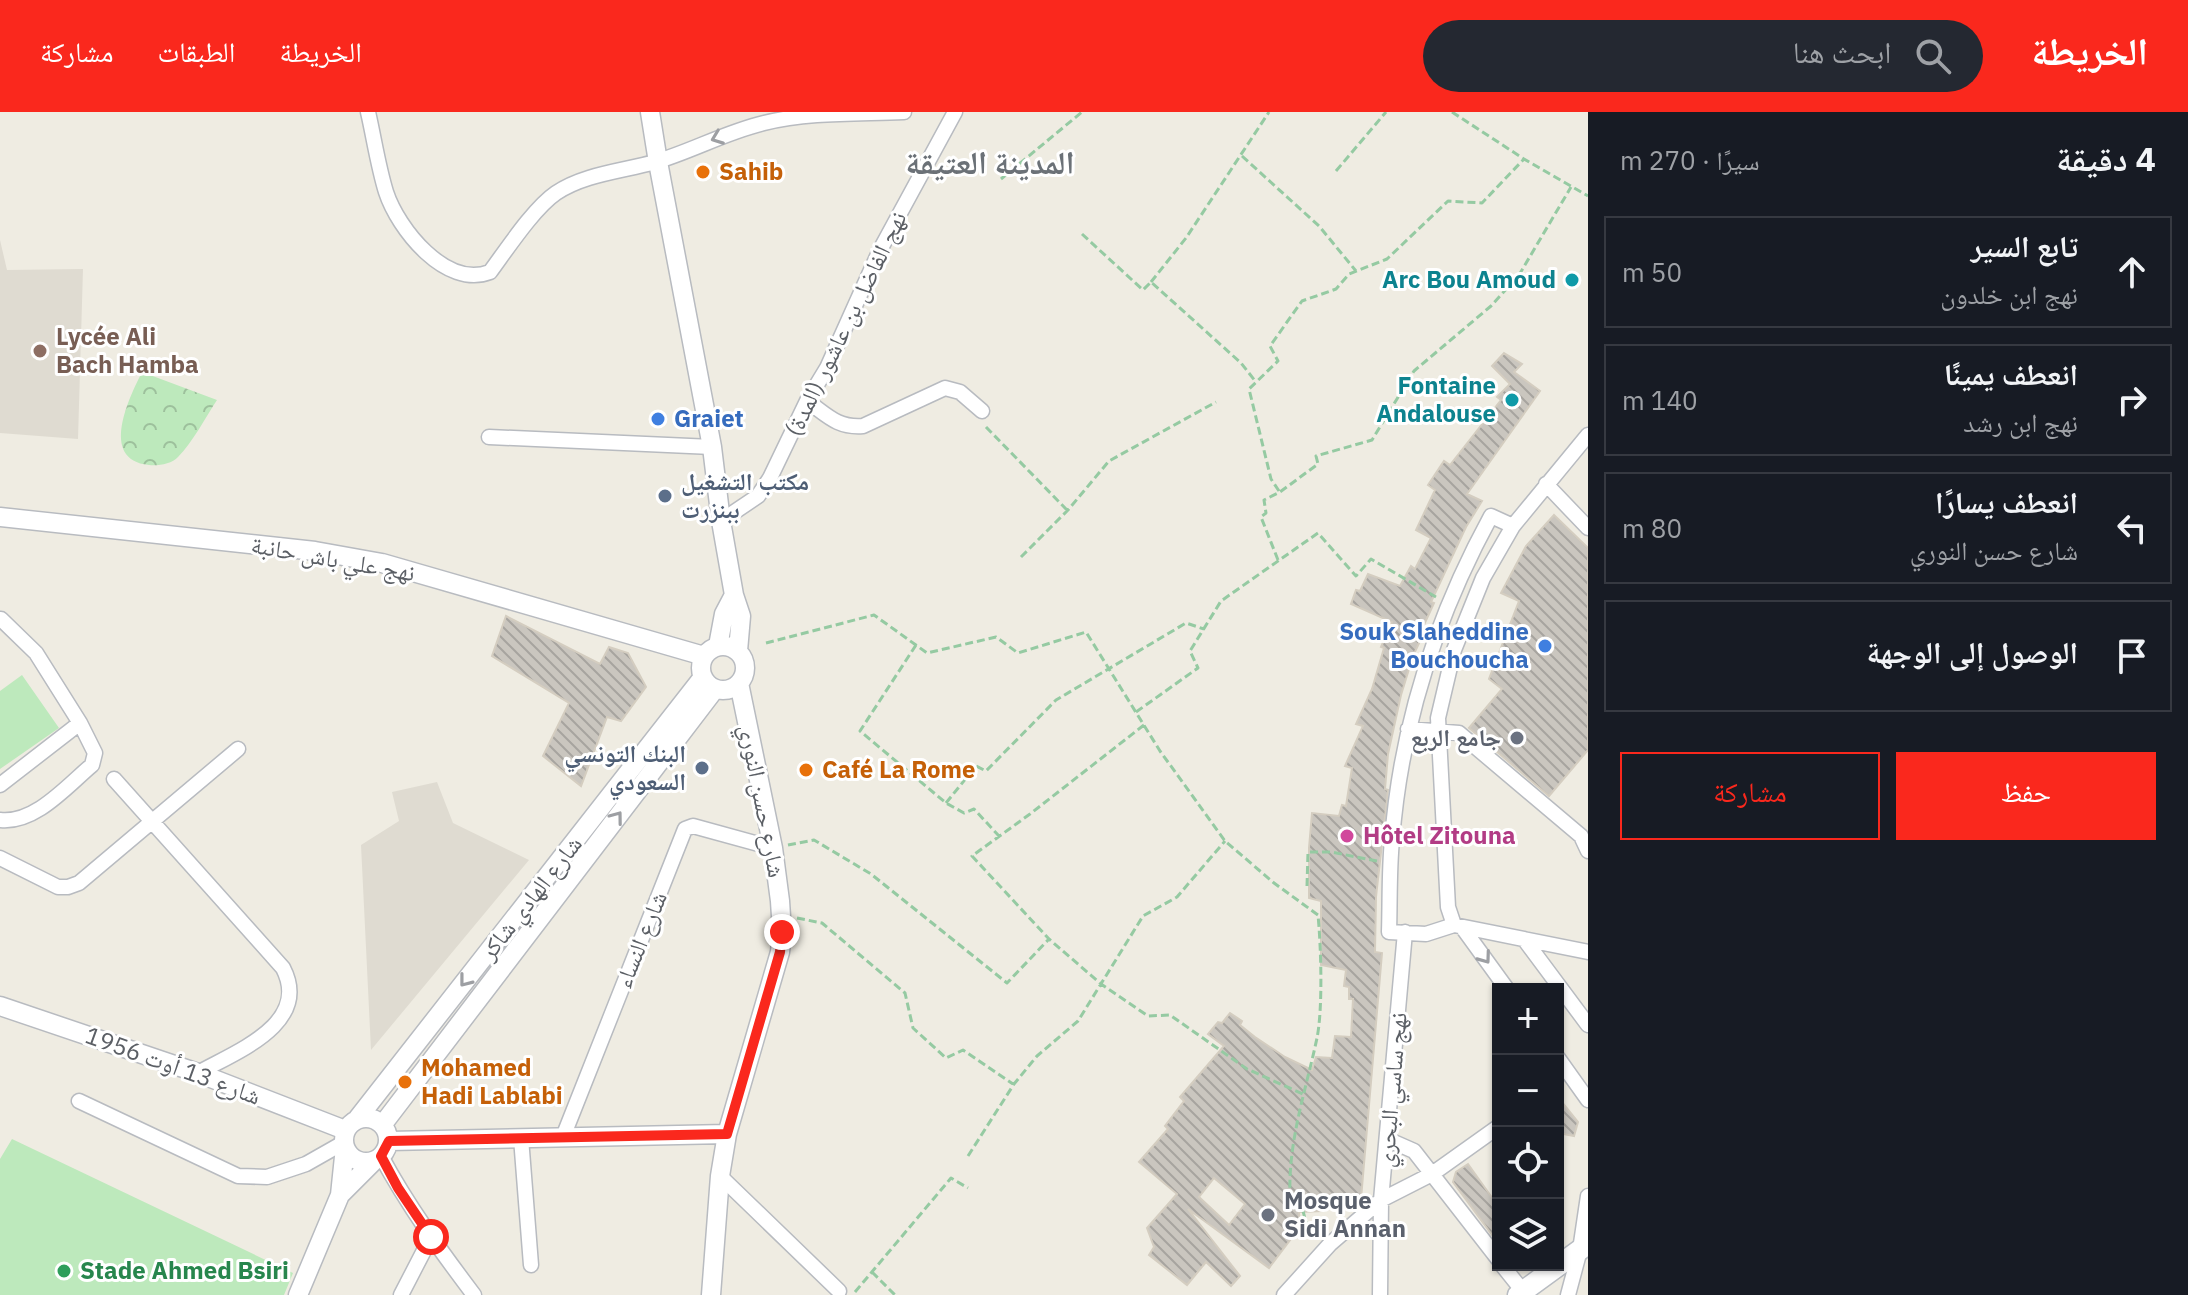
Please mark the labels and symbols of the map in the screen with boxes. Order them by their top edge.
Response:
one-way arrow [711,128,725,145]
district label: المدينة العتيقة [905,141,1075,183]
place label: Sahib [719,155,783,187]
marker: Sahib [694,163,712,181]
street label: نهج الفاضل بن عاشور (المدة) [777,206,914,441]
place label: Arc Bou Amoud [1382,263,1556,295]
marker: Arc Bou Amoud [1563,271,1581,289]
place label: Lycée Ali Bach Hamba [56,320,199,380]
marker: Lycée Ali Bach Hamba [31,342,49,360]
place label: Fontaine Andalouse [1376,369,1496,429]
marker: Fontaine Andalouse [1503,391,1521,409]
place label: Graiet [674,402,744,434]
marker: Graiet [649,410,667,428]
place label: مكتب التشغيل ببنزرت [681,465,809,525]
marker: مكتب التشغيل ببنزرت [656,487,674,505]
street label: نهج علي باش حانبة [248,528,418,592]
place label: Souk Slaheddine Bouchoucha [1339,615,1529,675]
marker: Souk Slaheddine Bouchoucha [1536,637,1554,655]
place label: جامع الربع [1410,721,1501,754]
street label: شارع حسن النوري [728,722,794,881]
marker: جامع الربع [1508,729,1526,747]
place label: البنك التونسي السعودي [564,737,686,801]
place label: Café La Rome [822,753,975,785]
marker: البنك التونسي السعودي [693,759,711,777]
marker: Café La Rome [797,761,815,779]
one-way arrow [608,812,622,826]
place label: Hôtel Zitouna [1363,819,1516,851]
marker: Hôtel Zitouna [1338,827,1356,845]
street label: شارع الهادي شاكر [471,829,592,969]
street label: شارع النساء [606,887,674,993]
route end [764,914,800,950]
one-way arrow [1475,949,1489,964]
one-way arrow [461,972,475,987]
street label: نهج ساسي البحري [1368,1011,1418,1169]
street label: شارع 13 أوت 1956 [81,1018,266,1112]
place label: Mohamed Hadi Lablabi [421,1051,563,1111]
marker: Mohamed Hadi Lablabi [396,1073,414,1091]
place label: Mosque Sidi Annan [1284,1184,1406,1244]
marker: Mosque Sidi Annan [1259,1206,1277,1224]
route start [413,1219,449,1255]
place label: Stade Ahmed Bsiri [80,1254,289,1286]
marker: Stade Ahmed Bsiri [55,1262,73,1280]

